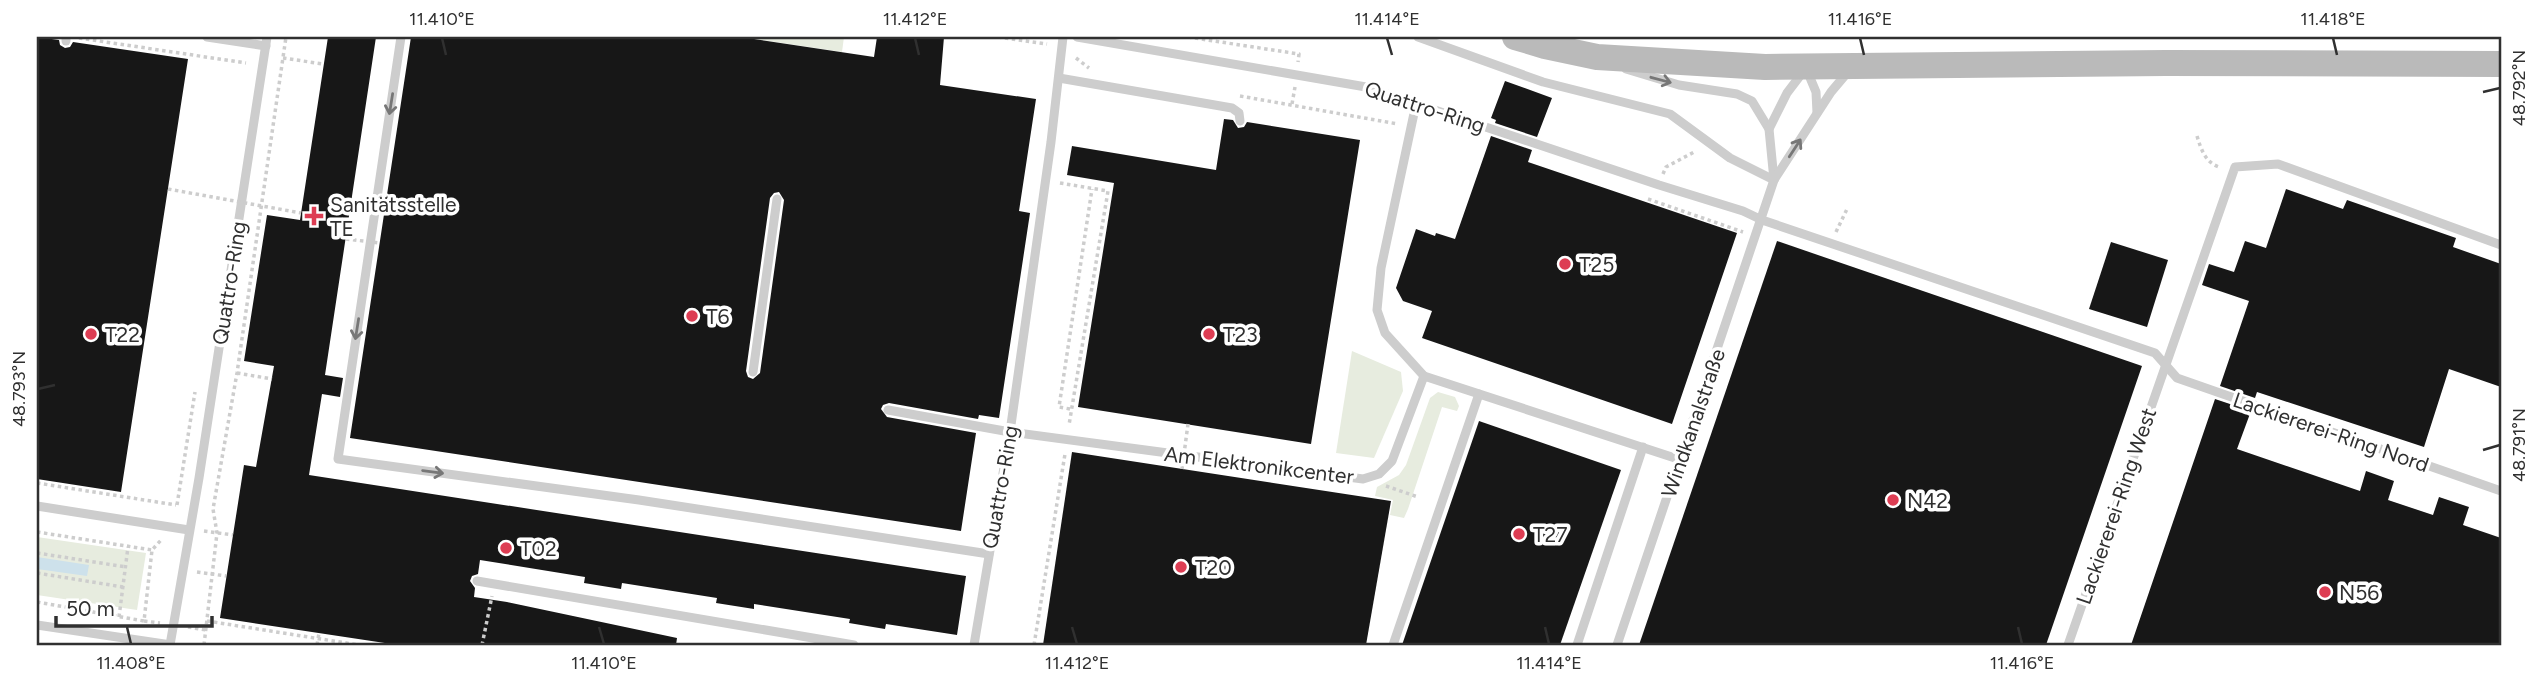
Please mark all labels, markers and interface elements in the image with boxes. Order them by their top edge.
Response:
text: 11.410°E [409,8,475,30]
text: 11.412°E [883,8,947,30]
text: 11.414°E [1354,8,1420,30]
text: 11.416°E [1828,8,1892,30]
text: 11.418°E [2300,8,2366,30]
text: 48.792°N [2508,50,2530,126]
one-way arrow [1649,74,1671,87]
street label: Quattro-Ring [1362,76,1488,138]
one-way arrow [384,92,397,115]
one-way arrow [1788,139,1803,158]
place label: Sanitätsstelle TE [330,192,456,241]
marker: Sanitätsstelle TE [304,206,324,226]
street label: Quattro-Ring [207,219,251,347]
place label: T25 [1579,252,1614,277]
marker: T25 [1557,256,1573,272]
place label: T6 [706,304,730,329]
marker: T6 [684,308,700,324]
one-way arrow [350,317,363,340]
place label: T22 [105,322,140,347]
place label: T23 [1223,322,1258,347]
marker: T22 [83,326,99,342]
marker: T23 [1201,326,1217,342]
street label: Windkanalstraße [1656,345,1730,501]
text: 48.793°N [8,351,30,427]
street label: Lackiererei-Ring Nord [2230,387,2432,477]
street label: Lackiererei-Ring West [2071,404,2161,607]
text: 48.791°N [2508,408,2530,482]
street label: Quattro-Ring [977,423,1023,551]
street label: Am Elektronikcenter [1163,441,1355,489]
one-way arrow [421,465,444,478]
place label: N42 [1907,488,1948,513]
marker: N42 [1885,492,1901,508]
place label: T27 [1533,522,1568,547]
marker: T27 [1511,526,1527,542]
place label: T02 [520,536,557,561]
marker: T02 [498,540,514,556]
place label: T20 [1195,555,1232,580]
marker: T20 [1173,559,1189,575]
place label: N56 [2339,580,2379,605]
scale bar [56,584,212,628]
marker: N56 [2317,584,2333,600]
text: 50 m [66,596,115,621]
text: 11.408°E [96,652,166,674]
text: 11.410°E [571,652,637,674]
text: 11.412°E [1045,652,1109,674]
text: 11.414°E [1516,652,1582,674]
text: 11.416°E [1990,652,2054,674]

